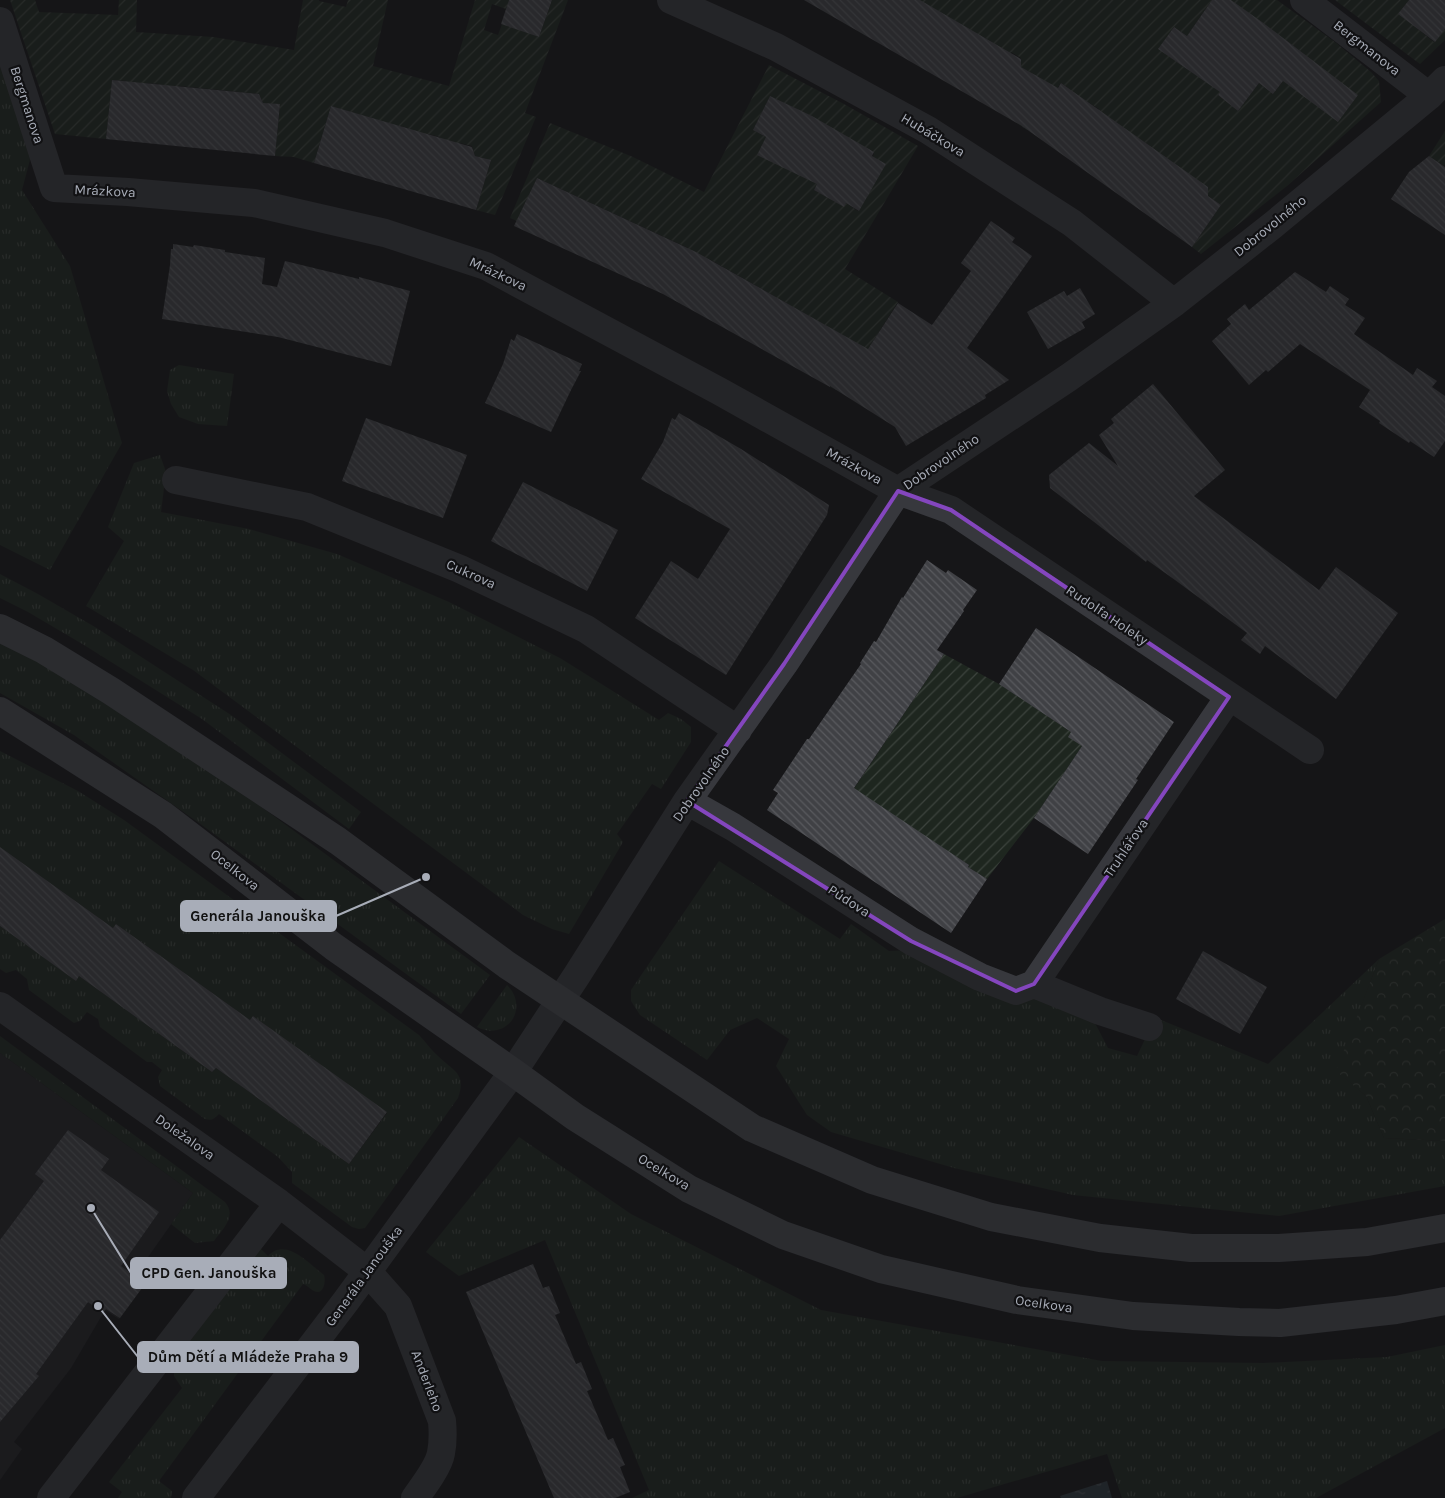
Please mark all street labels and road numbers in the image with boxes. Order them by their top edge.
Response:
street label: Bergmanova [1330,17,1404,79]
street label: Bergmanova [7,64,47,146]
street label: Hubáčkova [898,109,968,161]
street label: Mrázkova [74,181,136,201]
street label: Dobrovolného [1230,192,1310,260]
street label: Mrázkova [467,253,529,295]
street label: Dobrovolného [900,430,982,494]
street label: Mrázkova [823,444,885,488]
street label: Cukrova [444,556,498,592]
street label: Rudolfa Holeky [1063,581,1152,649]
street label: Dobrovolného [669,743,733,825]
street label: Truhlářova [1100,815,1152,881]
street label: Ocelkova [207,846,263,894]
street label: Půdova [825,881,873,921]
street label: Doležalova [152,1110,218,1164]
street label: Ocelkova [635,1150,693,1194]
street label: Generála Janouška [322,1222,406,1330]
street label: Ocelkova [1014,1292,1074,1316]
street label: Anderleho [408,1348,446,1414]

